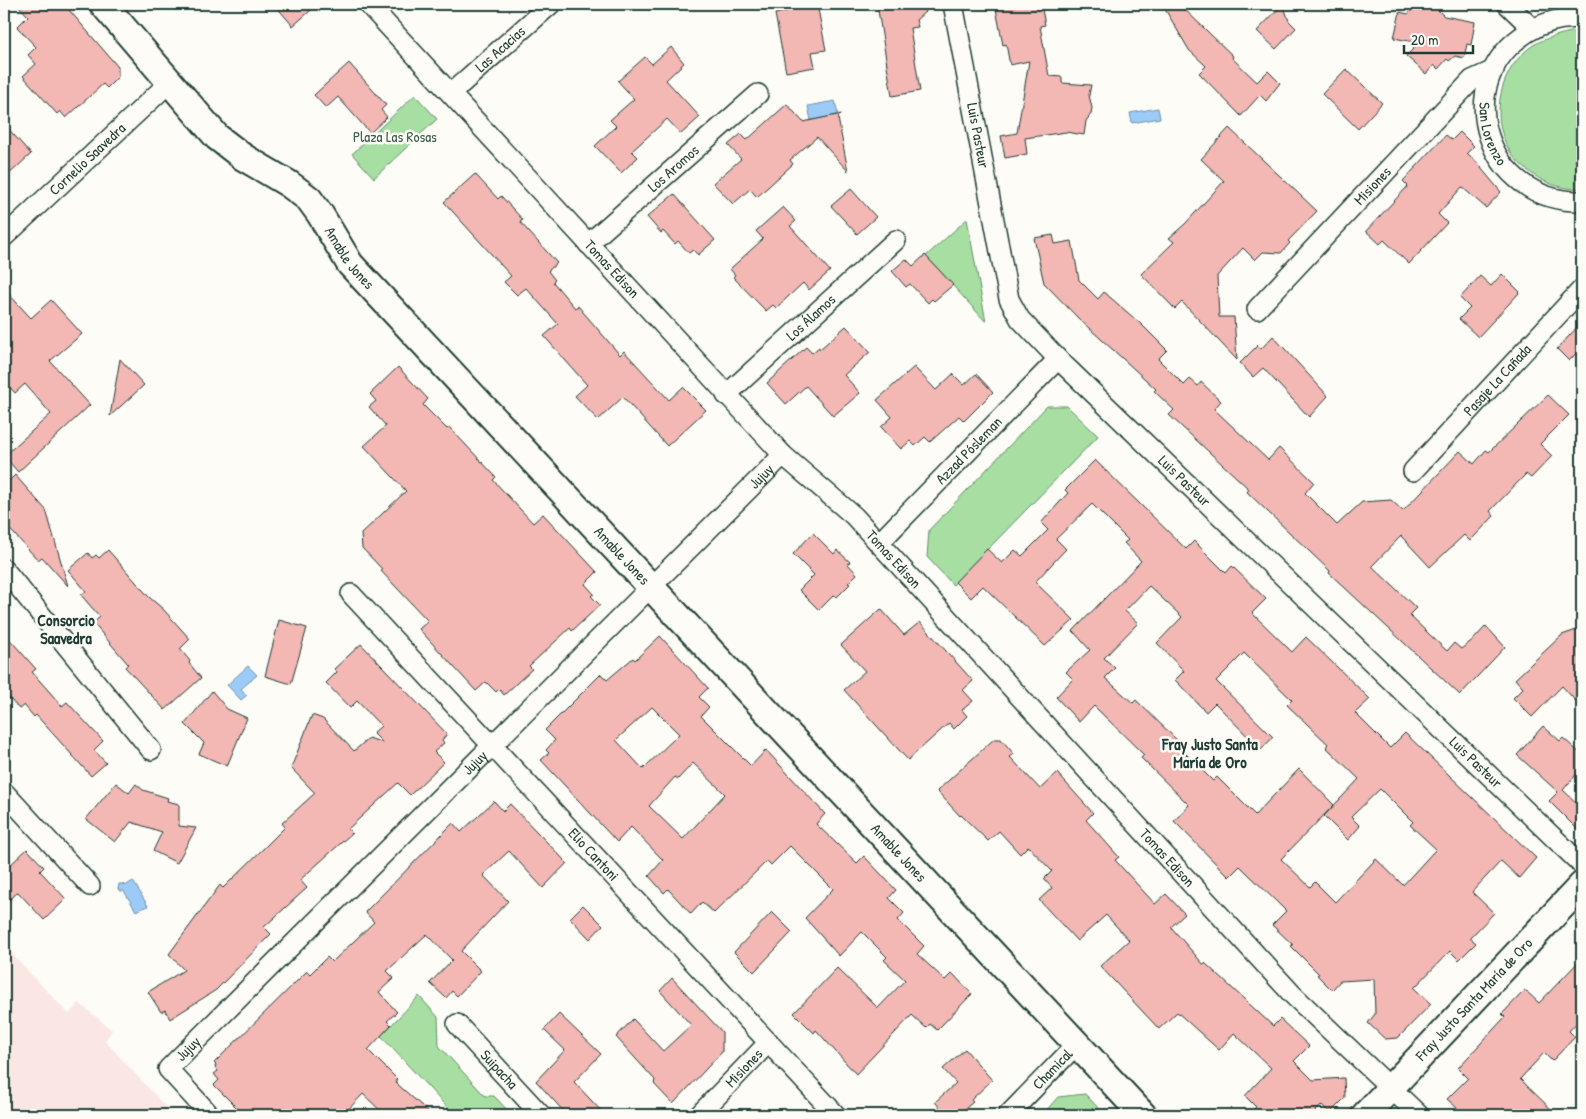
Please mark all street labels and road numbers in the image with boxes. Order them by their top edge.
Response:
street label: Las Acacias [470,21,530,77]
street label: Luis Pasteur [962,101,995,170]
street label: San Lorenzo [1474,102,1512,169]
street label: Cornelio Saavedra [44,118,130,200]
street label: Los Aromos [643,140,704,197]
street label: Misiones [1349,161,1396,209]
street label: Amable Jones [320,222,380,294]
street label: Tomas Edison [580,235,645,303]
street label: Los Álamos [781,289,840,345]
street label: Pasaje La Cañada [1458,339,1536,420]
street label: Azzad Pósleman [931,411,1007,489]
street label: Luis Pasteur [1154,450,1216,511]
street label: Jujuy [744,459,778,493]
street label: Amable Jones [590,521,655,589]
street label: Tomas Edison [862,525,926,593]
street label: Luis Pasteur [1445,732,1507,793]
street label: Jujuy [457,745,492,779]
street label: Amable Jones [866,818,932,887]
street label: Elio Cantoni [564,823,624,885]
street label: Tomas Edison [1135,823,1200,891]
street label: Fray Justo Santa María de Oro [1410,933,1537,1066]
street label: Jujuy [171,1031,205,1066]
street label: Misiones [720,1044,767,1092]
street label: Chamical [1027,1044,1077,1094]
street label: Suipacha [476,1045,523,1094]

